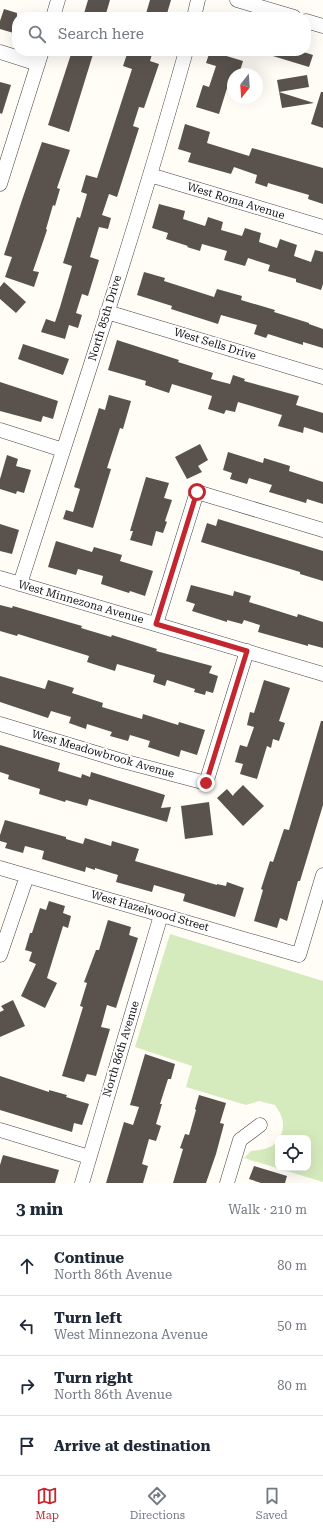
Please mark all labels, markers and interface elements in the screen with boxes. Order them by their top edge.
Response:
search box [12,12,311,56]
icon: search [26,23,48,45]
text: Search here [58,25,144,43]
north arrow [227,68,263,104]
street label: West Roma Avenue [186,180,286,222]
street label: North 85th Drive [86,273,124,363]
street label: West Sells Drive [172,325,258,363]
route start [188,483,206,501]
street label: West Minnezona Avenue [17,578,145,626]
street label: West Meadowbrook Avenue [30,727,176,781]
route end [197,774,215,792]
street label: West Hazelwood Street [90,888,210,934]
street label: North 86th Avenue [100,999,142,1099]
map controls [275,1135,311,1171]
button: locate [275,1135,311,1171]
text: 3 min [16,1199,63,1219]
text: Walk · 210 m [228,1202,307,1217]
text: Continue [54,1249,124,1267]
icon: ahead [16,1255,38,1277]
text: 80 m [277,1258,307,1273]
text: North 86th Avenue [54,1267,172,1282]
text: Turn left [54,1309,122,1327]
icon: left [16,1315,38,1337]
text: 50 m [277,1318,307,1333]
text: West Minnezona Avenue [54,1327,208,1342]
text: Turn right [54,1369,133,1387]
icon: right [16,1375,38,1397]
text: 80 m [277,1378,307,1393]
text: North 86th Avenue [54,1387,172,1402]
icon: arrive [16,1435,38,1457]
text: Arrive at destination [54,1437,210,1455]
tab: Map [35,1485,59,1522]
tab: Directions [130,1485,185,1522]
tab: Saved [256,1485,288,1522]

